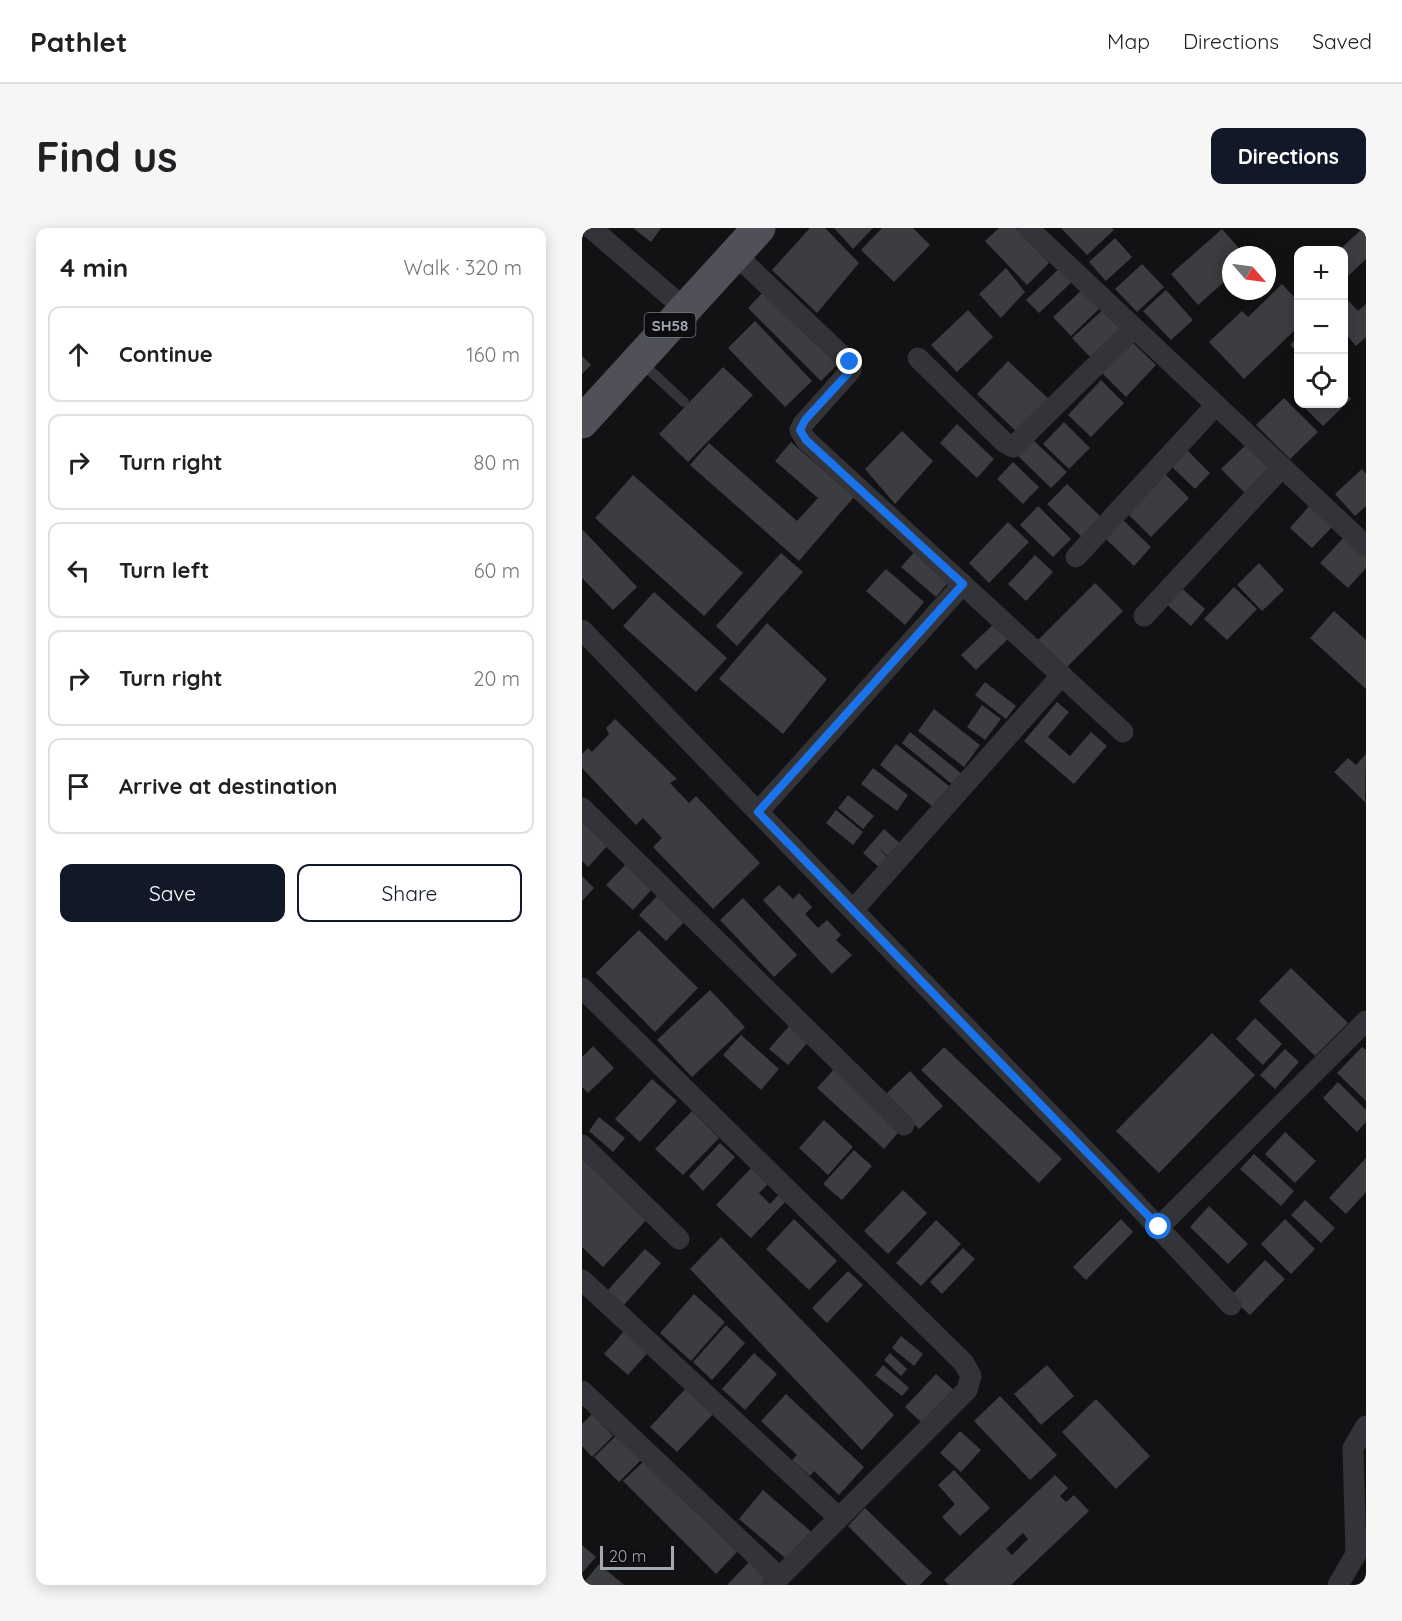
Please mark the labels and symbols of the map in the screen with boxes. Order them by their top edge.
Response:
north arrow [1222,246,1276,300]
road number: SH58 [644,313,695,337]
route end [836,348,862,374]
route start [1145,1213,1171,1239]
scale bar [600,1543,674,1570]

